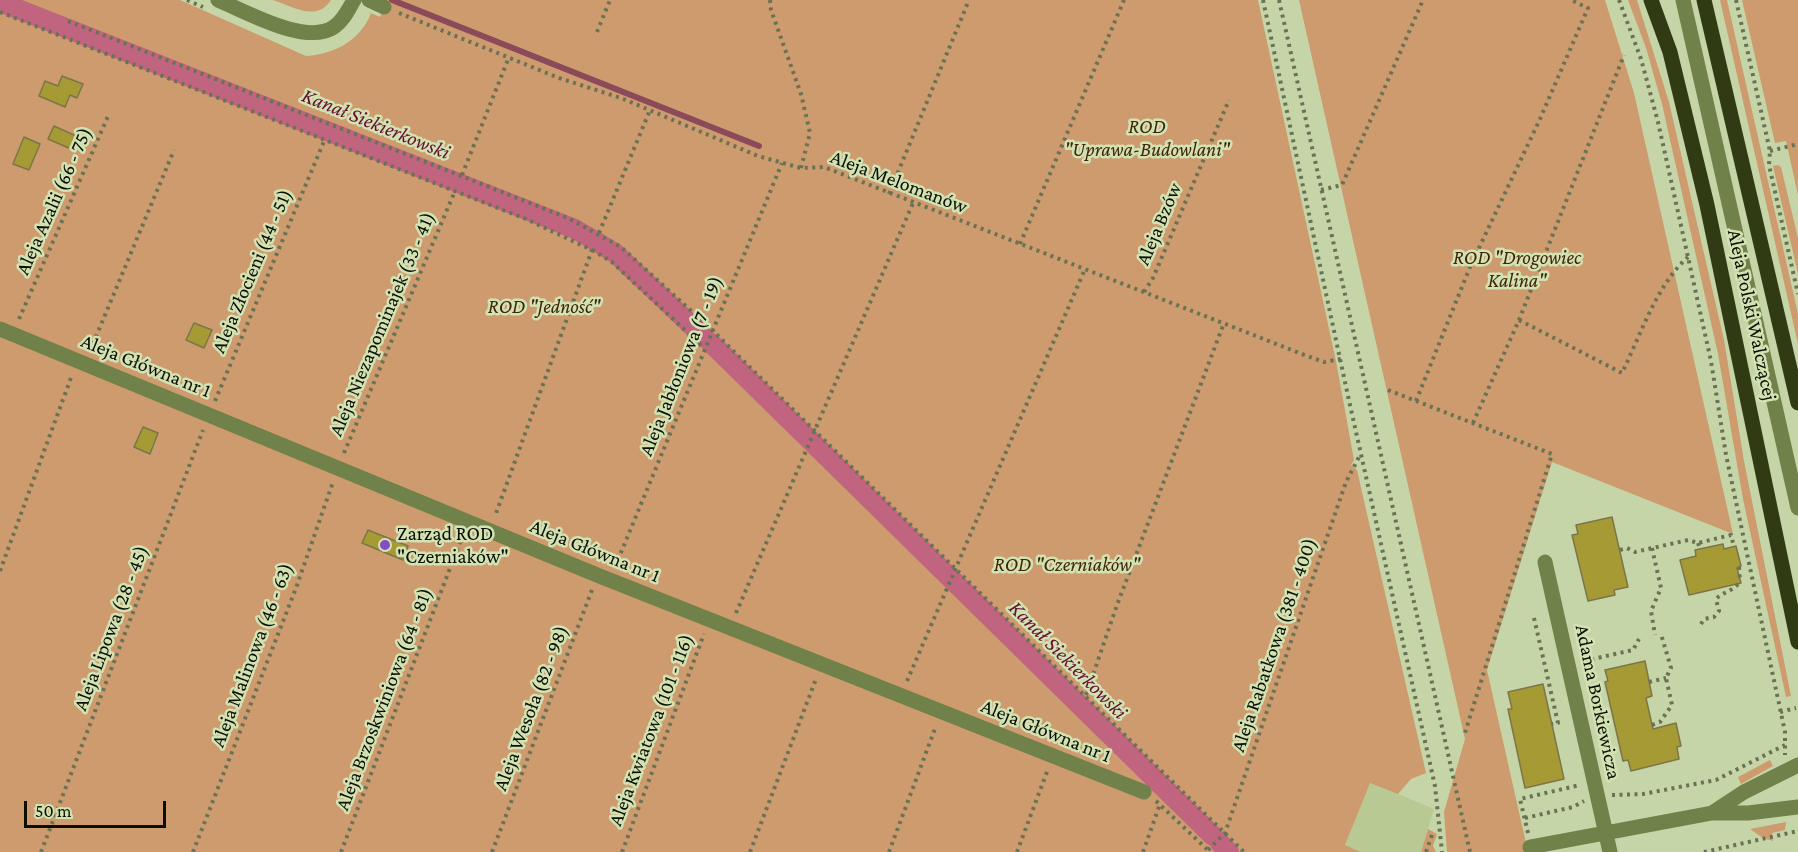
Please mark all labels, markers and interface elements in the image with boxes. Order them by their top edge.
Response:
water label: Kanał Siekierkowski [298,83,454,165]
park label: ROD "Uprawa-Budowlani" [1064,115,1230,162]
street label: Aleja Azalii (66 - 75) [11,123,97,279]
street label: Aleja Melomanów [827,145,971,219]
street label: Aleja Bzów [1131,179,1187,269]
street label: Aleja Złocieni (44 - 51) [207,185,297,357]
street label: Aleja Niezapominajek (33 - 41) [324,208,440,440]
street label: Aleja Polski Walczącej [1722,227,1782,403]
park label: ROD "Drogowiec Kalina" [1453,246,1581,293]
street label: Aleja Jabłoniowa (7 - 19) [634,272,728,460]
park label: ROD "Jedność" [488,295,600,319]
street label: Aleja Główna nr 1 [78,329,214,403]
street label: Aleja Główna nr 1 [527,514,663,588]
place label: Zarząd ROD "Czerniaków" [397,522,509,569]
street label: Aleja Rabatkowa (381 - 400) [1226,535,1322,755]
marker: Zarząd ROD "Czerniaków" [378,538,392,552]
street label: Aleja Lipowa (28 - 45) [68,542,154,714]
park label: ROD "Czerniaków" [994,553,1140,577]
street label: Aleja Malinowa (46 - 63) [206,559,298,751]
street label: Aleja Brzoskwiniowa (64 - 81) [330,584,438,814]
water label: Kanał Siekierkowski [1003,595,1133,725]
street label: Aleja Wesoła (82 - 98) [488,622,574,794]
street label: Adama Borkiewicza [1570,622,1626,782]
street label: Aleja Kwiatowa (101 - 116) [603,631,699,829]
street label: Aleja Główna nr 1 [978,694,1114,768]
scale bar [27,789,170,827]
text: 50 m [35,801,72,821]

